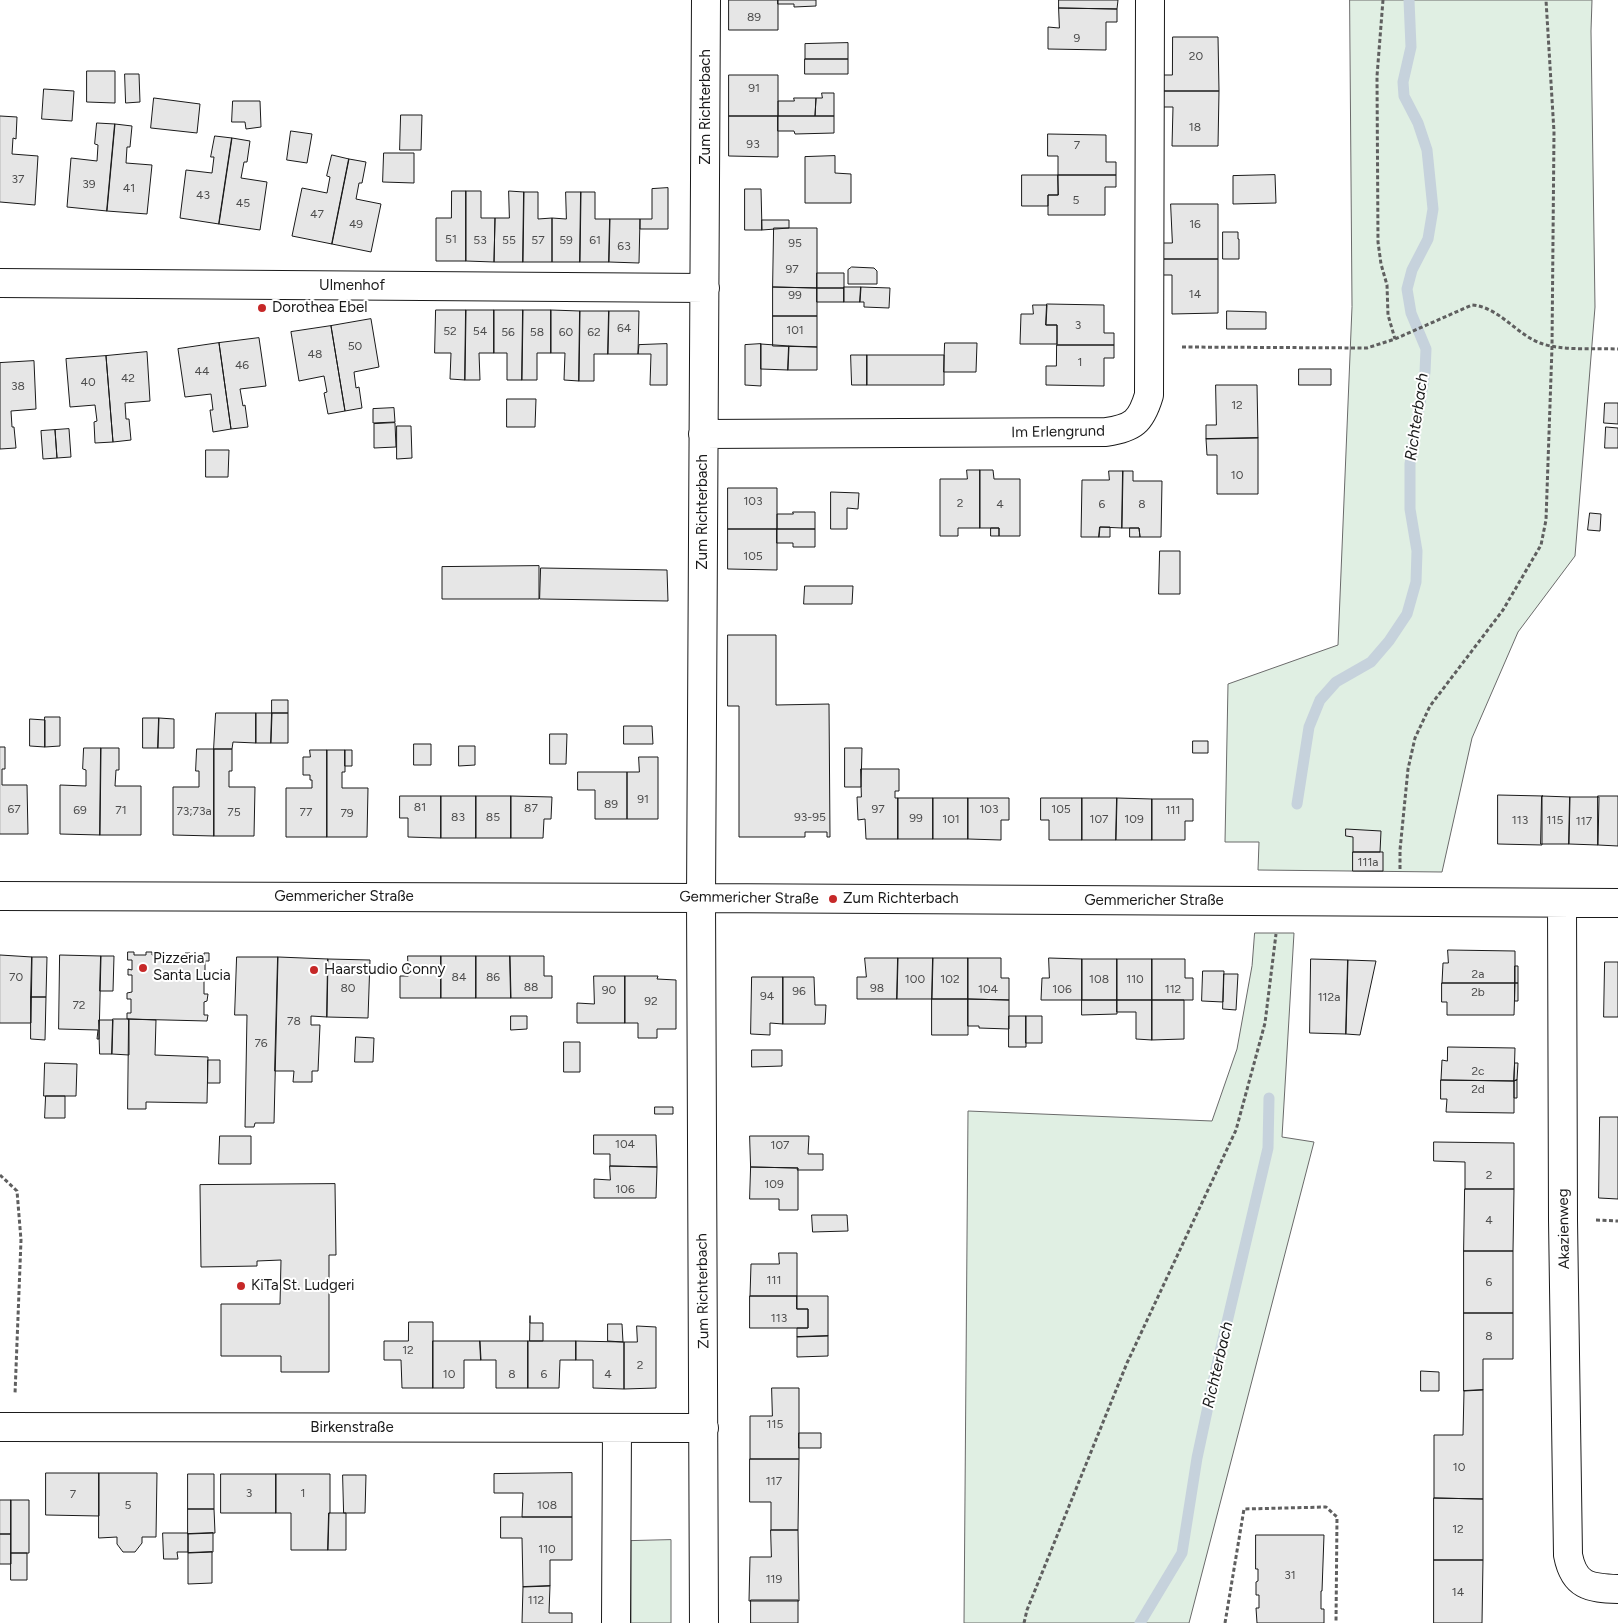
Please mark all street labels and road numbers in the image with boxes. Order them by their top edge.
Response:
street label: Zum Richterbach [697,49,715,165]
street label: Ulmenhof [319,277,385,295]
street label: Im Erlengrund [1011,422,1105,442]
street label: Zum Richterbach [694,454,712,570]
street label: Gemmericher Straße [274,888,414,906]
street label: Gemmericher Straße [679,888,819,908]
street label: Gemmericher Straße [1084,892,1224,910]
street label: Akazienweg [1554,1188,1574,1270]
street label: Zum Richterbach [693,1233,713,1349]
street label: Birkenstraße [310,1419,394,1437]

